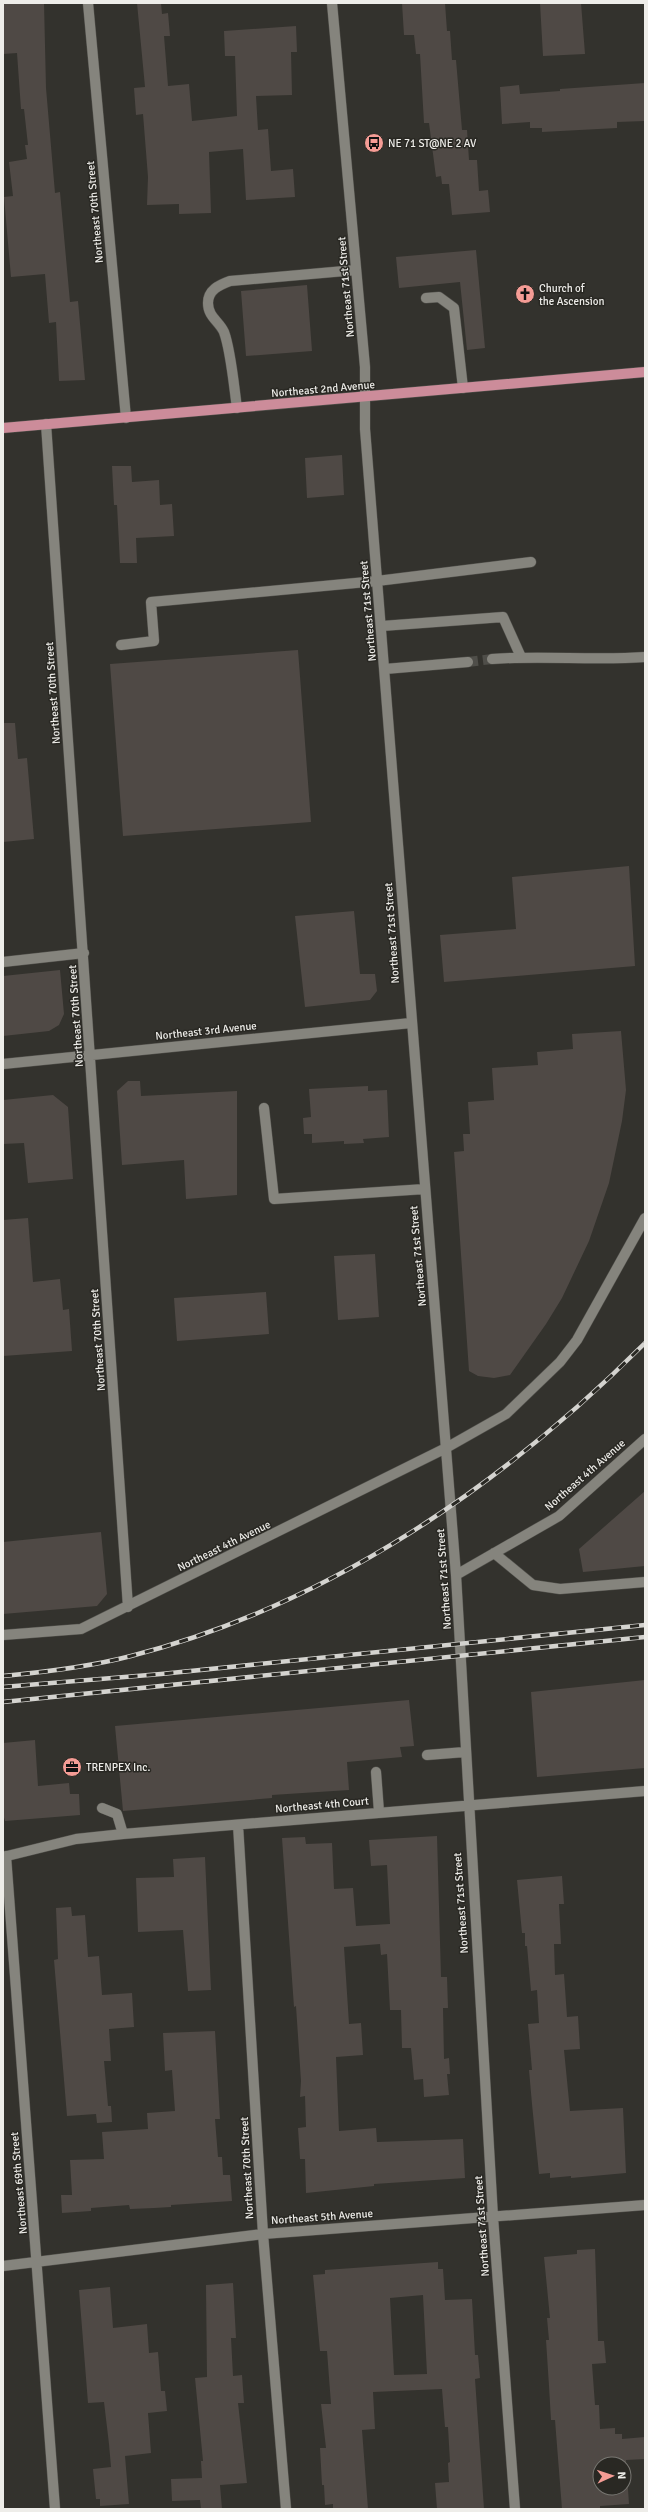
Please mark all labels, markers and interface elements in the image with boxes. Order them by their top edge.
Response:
bus stop icon: NE 71 ST@NE 2 AV [363,132,385,154]
place label: NE 71 ST@NE 2 AV [388,137,477,150]
street label: Northeast 70th Street [84,160,106,264]
street label: Northeast 71st Street [335,236,357,338]
place label: Church of the Ascension [539,282,604,308]
church icon: Church of the Ascension [514,283,536,305]
street label: Northeast 2nd Avenue [271,378,375,400]
street label: Northeast 71st Street [357,560,379,662]
street label: Northeast 70th Street [43,641,63,744]
street label: Northeast 71st Street [382,882,402,984]
street label: Northeast 70th Street [66,964,86,1067]
street label: Northeast 3rd Avenue [155,1019,257,1043]
street label: Northeast 71st Street [407,1205,429,1307]
street label: Northeast 70th Street [88,1288,108,1391]
street label: Northeast 4th Avenue [542,1437,628,1513]
street label: Northeast 4th Avenue [175,1518,273,1574]
street label: Northeast 71st Street [434,1528,454,1630]
office icon: TRENPEX Inc. [61,1756,83,1778]
place label: TRENPEX Inc. [86,1761,150,1774]
street label: Northeast 4th Court [275,1794,370,1816]
street label: Northeast 71st Street [451,1852,471,1954]
street label: Northeast 70th Street [238,2116,256,2219]
street label: Northeast 69th Street [8,2131,30,2235]
street label: Northeast 71st Street [472,2175,492,2277]
street label: Northeast 5th Avenue [271,2207,373,2227]
north arrow [592,2456,632,2496]
text: N [615,2471,628,2480]

